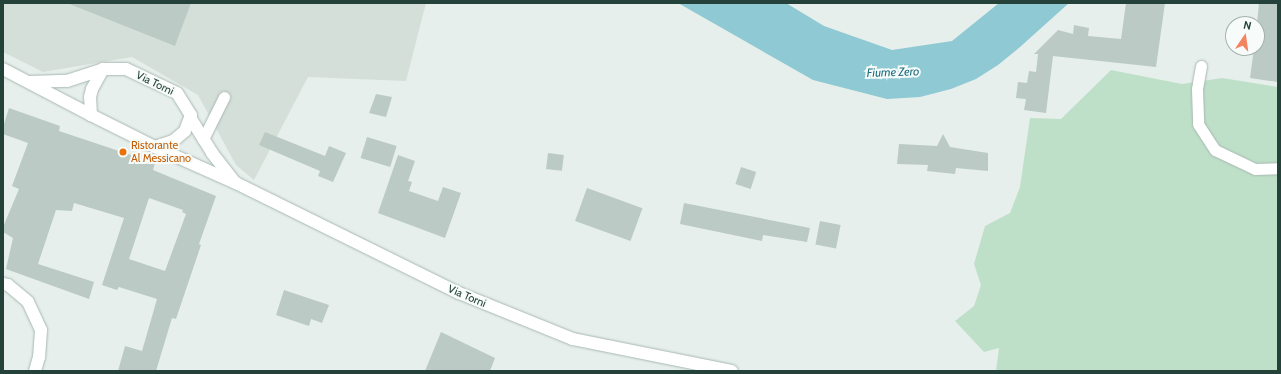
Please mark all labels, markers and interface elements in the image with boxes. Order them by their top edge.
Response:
north arrow [1225,16,1265,56]
text: N [1242,18,1253,33]
water label: Fiume Zero [866,64,920,80]
street label: Via Torni [134,68,176,98]
place label: Ristorante Al Messicano [131,139,191,165]
marker: Ristorante Al Messicano [118,147,128,157]
street label: Via Torni [446,282,488,310]

